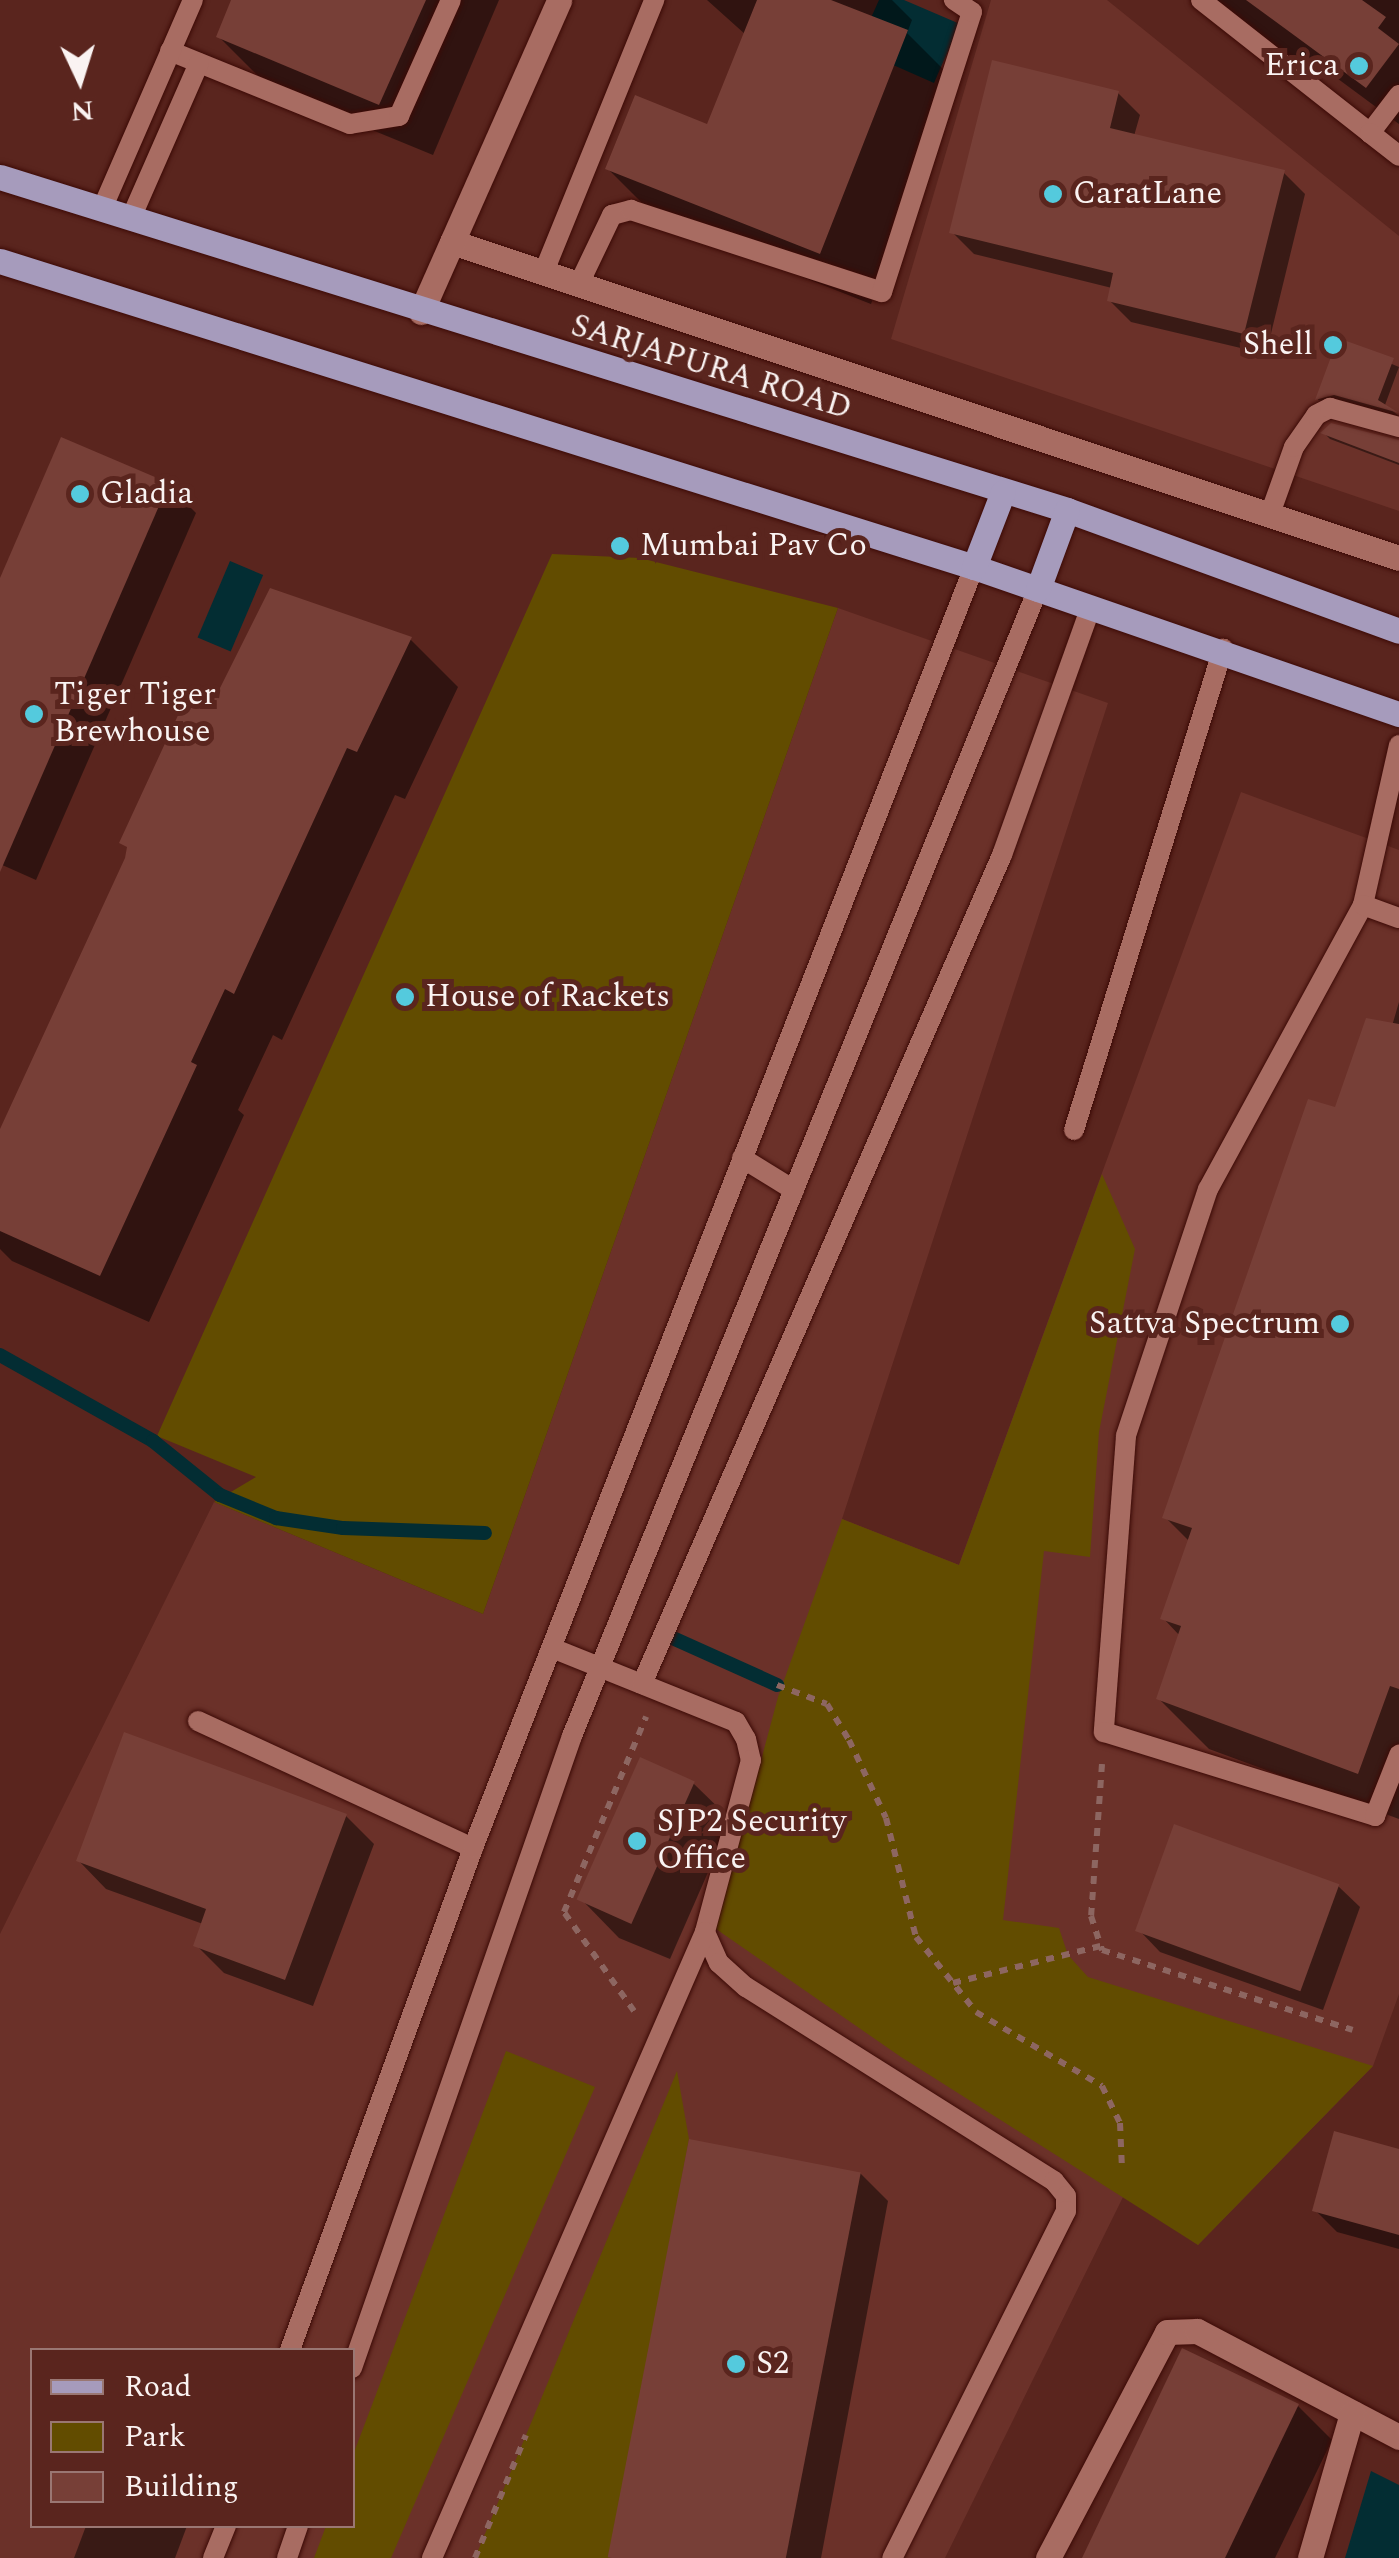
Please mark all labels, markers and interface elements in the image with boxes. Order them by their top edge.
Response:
north arrow [30,30,130,130]
place label: Erica [1264,47,1339,85]
marker: Erica [1348,55,1370,77]
text: N [69,88,95,133]
place label: CaratLane [1073,175,1222,213]
marker: CaratLane [1042,183,1064,205]
street label: SARJAPURA ROAD [566,307,856,429]
place label: Shell [1243,326,1313,364]
marker: Shell [1322,334,1344,356]
place label: Gladia [100,475,193,513]
marker: Gladia [69,483,91,505]
place label: Mumbai Pav Co [640,527,867,565]
marker: Mumbai Pav Co [609,535,631,557]
place label: Tiger Tiger Brewhouse [54,677,216,752]
marker: Tiger Tiger Brewhouse [23,703,45,725]
place label: House of Rackets [425,978,670,1016]
marker: House of Rackets [394,986,416,1008]
place label: Sattva Spectrum [1089,1305,1320,1343]
marker: Sattva Spectrum [1329,1313,1351,1335]
place label: SJP2 Security Office [657,1804,846,1879]
marker: SJP2 Security Office [626,1830,648,1852]
place label: S2 [756,2345,789,2383]
legend [30,2348,355,2528]
marker: S2 [725,2353,747,2375]
text: Road [124,2364,192,2410]
text: Park [124,2414,186,2460]
text: Building [124,2464,239,2510]

